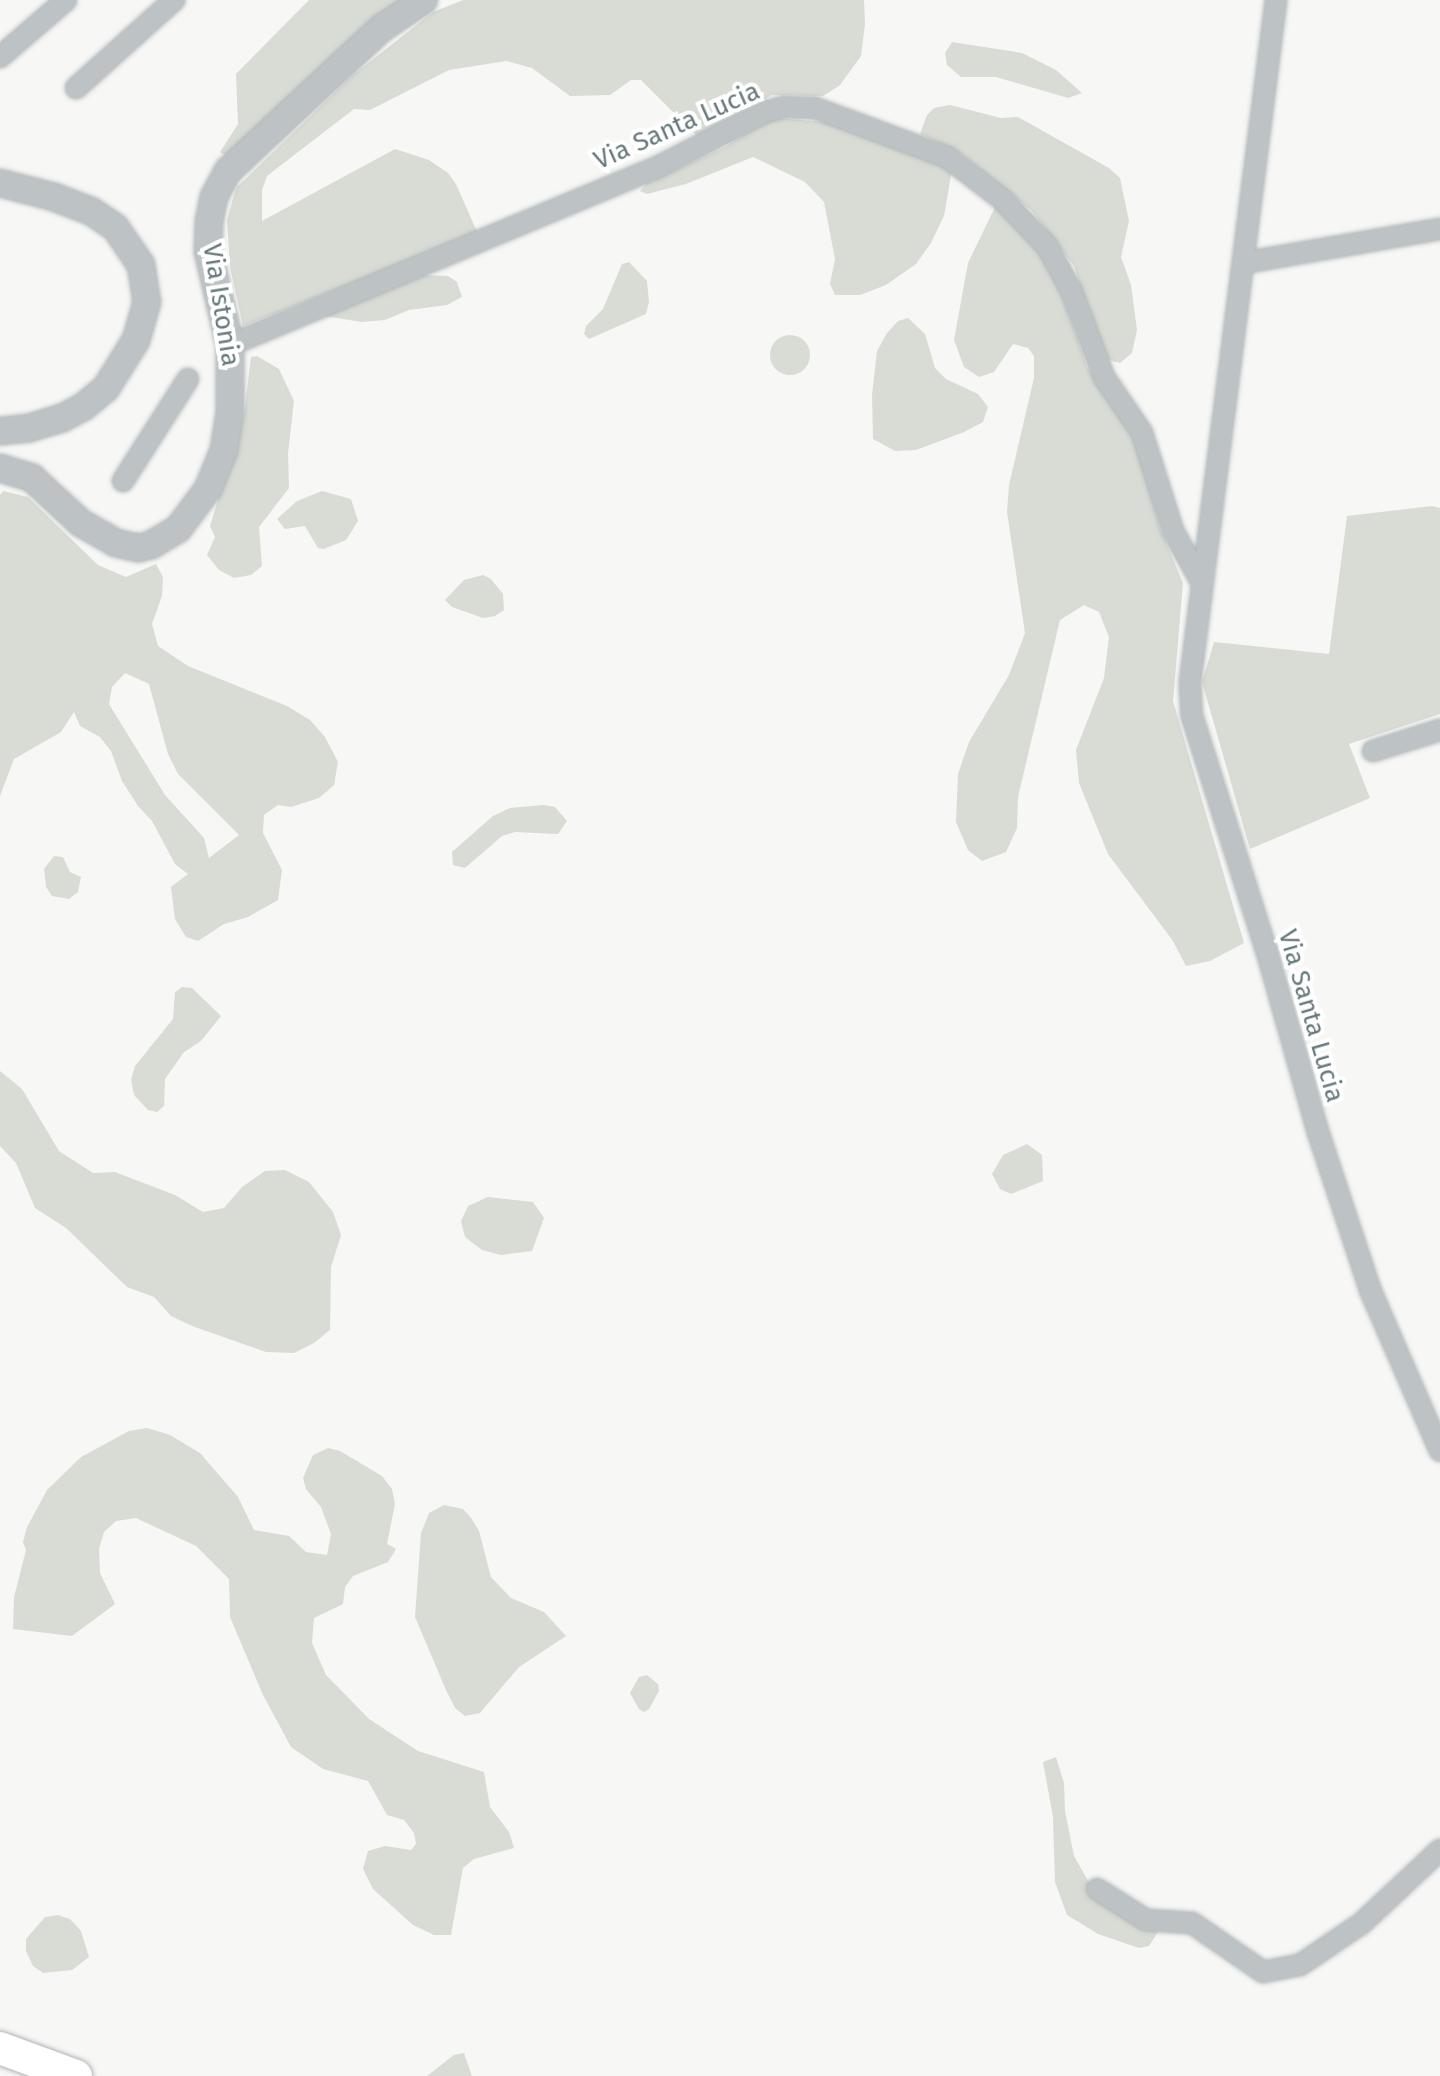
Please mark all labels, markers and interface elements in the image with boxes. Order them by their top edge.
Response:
street label: Via Santa Lucia [589,76,765,176]
street label: Via Istonia [196,242,246,368]
street label: Via Santa Lucia [1271,926,1351,1106]

